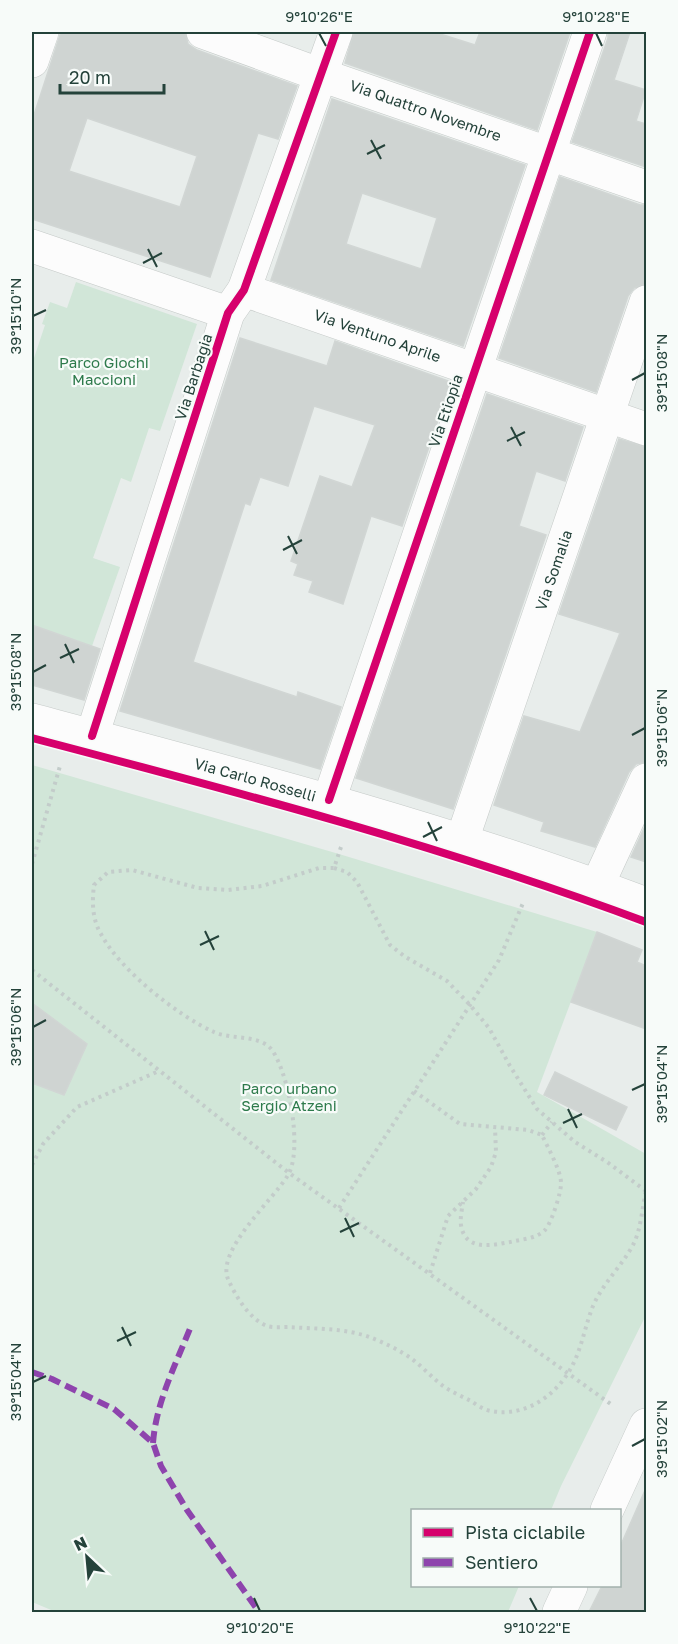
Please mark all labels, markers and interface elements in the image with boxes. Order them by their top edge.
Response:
text: 9°10'26"E [285,7,353,25]
text: 9°10'28"E [562,7,630,25]
scale bar [60,57,164,95]
text: 20 m [69,66,111,88]
street label: Via Quattro Novembre [348,76,504,145]
text: 39°15'10"N [6,278,24,354]
street label: Via Ventuno Aprile [312,305,444,365]
street label: Via Barbagia [171,331,216,422]
text: 39°15'08"N [652,334,670,412]
park label: Parco Giochi Maccioni [59,353,149,388]
street label: Via Etiopia [424,372,466,450]
street label: Via Somalia [531,527,575,613]
text: 39°15'08"N [6,633,24,711]
text: 39°15'06"N [652,689,670,767]
street label: Via Carlo Rosselli [192,754,318,805]
text: 39°15'06"N [6,988,24,1066]
text: 39°15'04"N [652,1045,670,1123]
park label: Parco urbano Sergio Atzeni [241,1079,337,1114]
text: 39°15'04"N [6,1343,24,1421]
text: 39°15'02"N [652,1400,670,1478]
legend [411,1509,621,1587]
text: Pista ciclabile [465,1521,585,1543]
north arrow [57,1527,117,1587]
text: N [71,1532,90,1555]
text: Sentiero [465,1551,538,1573]
text: 9°10'20"E [226,1618,294,1636]
text: 9°10'22"E [503,1618,571,1636]

